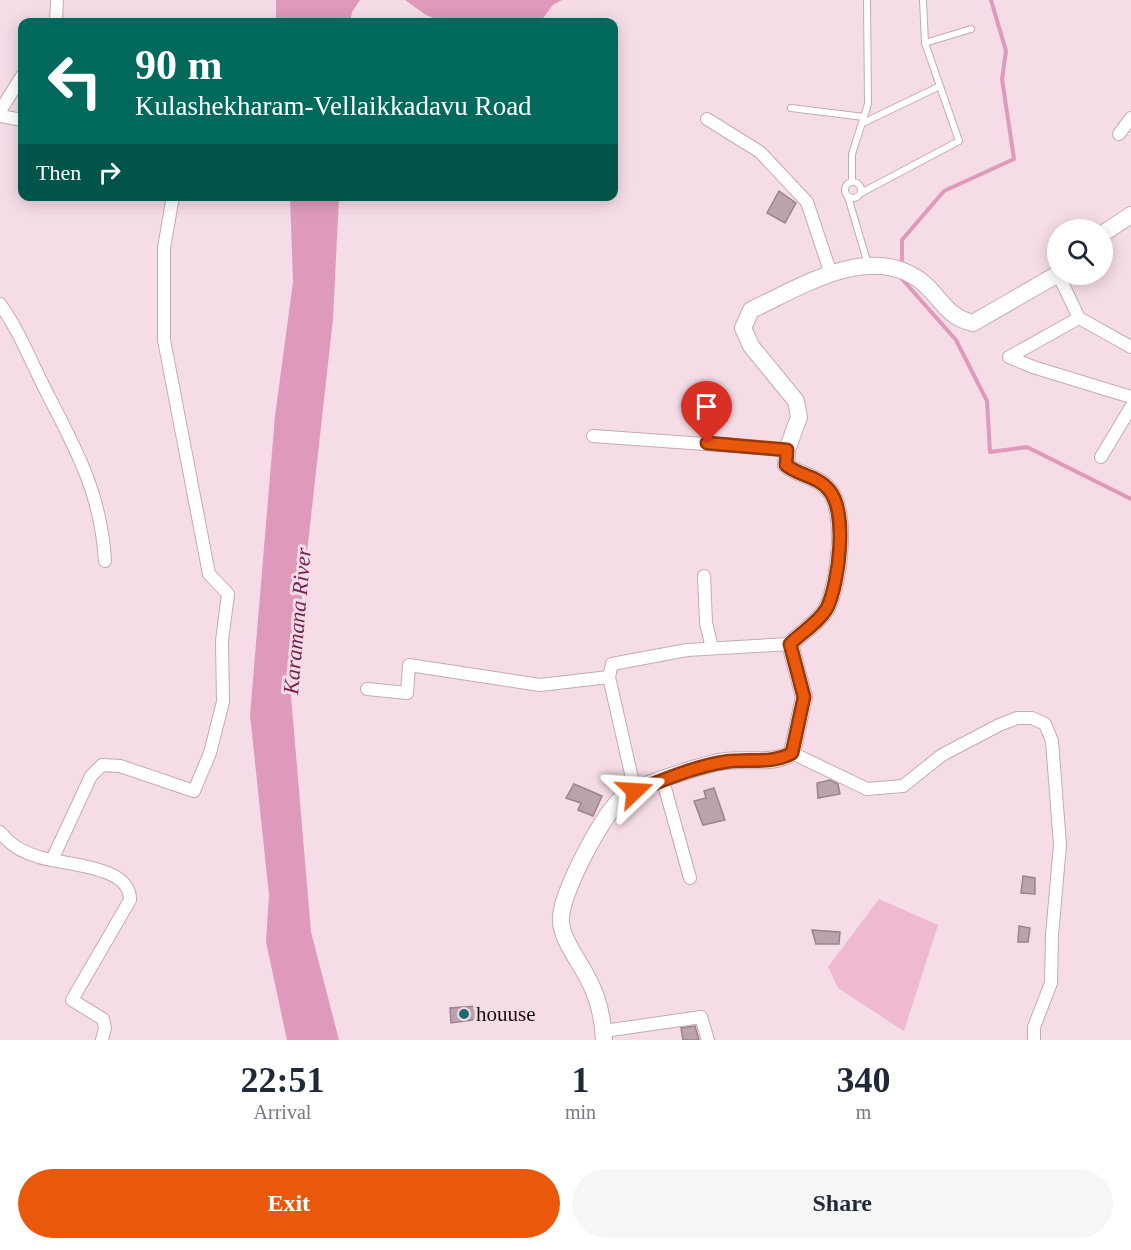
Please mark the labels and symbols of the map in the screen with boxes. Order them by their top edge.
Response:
pin [681,381,732,443]
water label: Karamana River [278,546,316,696]
position arrow [603,759,667,823]
place label: houuse [476,1002,536,1026]
marker: houuse [457,1007,471,1021]

